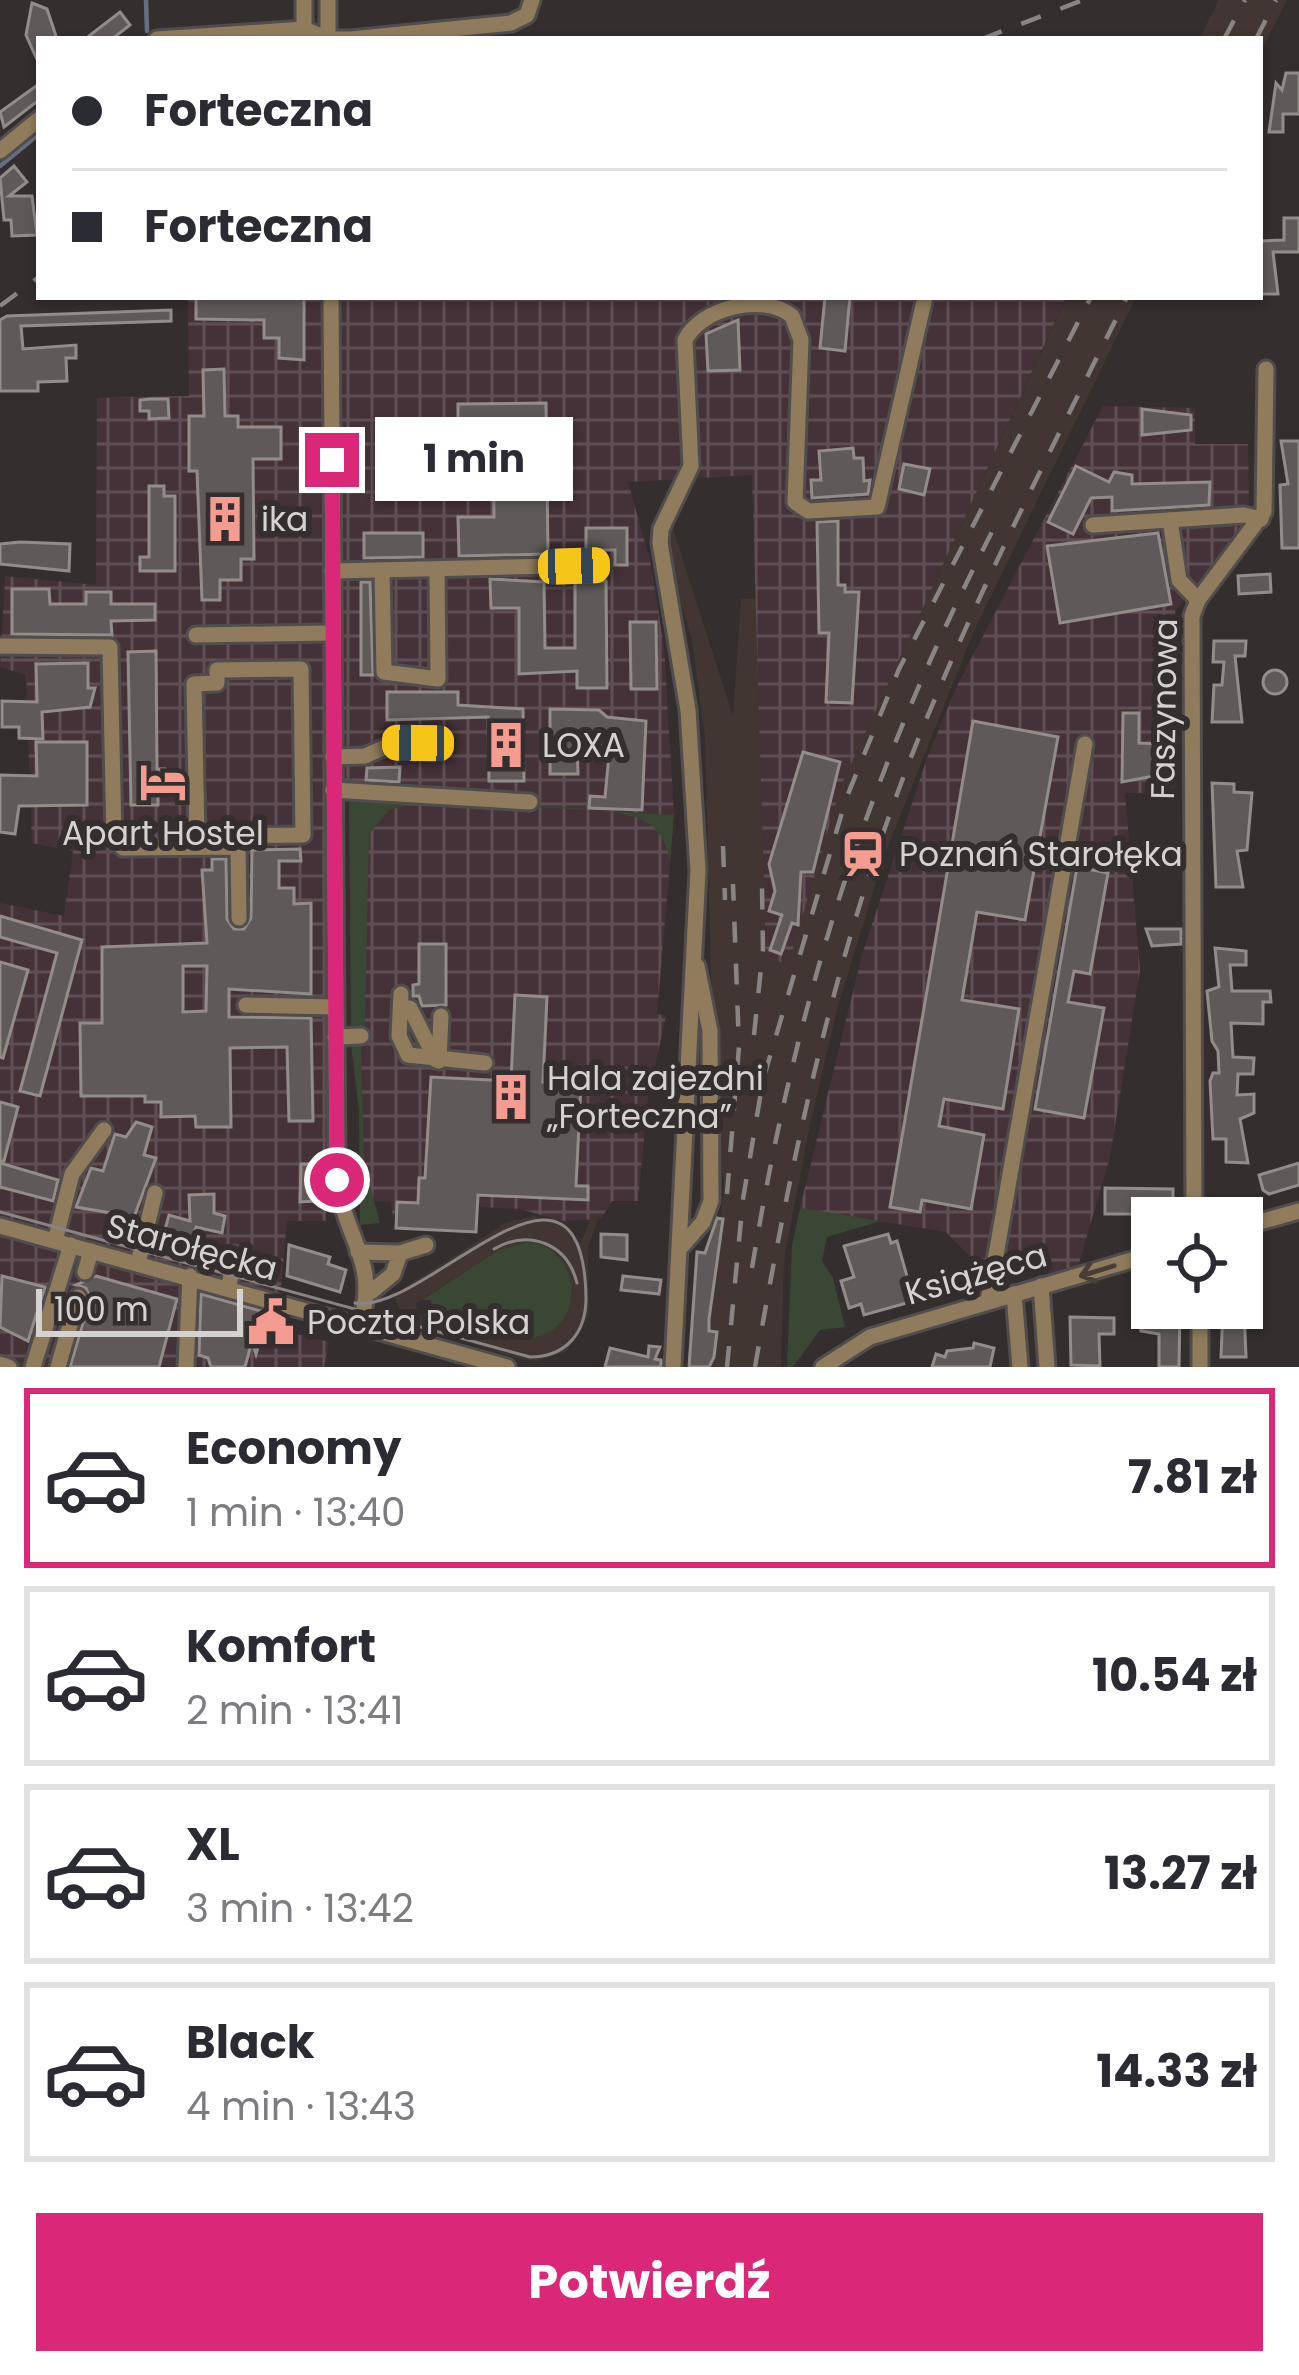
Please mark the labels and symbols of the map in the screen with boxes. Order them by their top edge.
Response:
callout: 1 min [374,418,572,502]
route end [305,433,359,487]
building icon: ika [200,494,250,544]
place label: ika [261,496,308,543]
car [537,547,611,585]
street label: Faszynowa [1139,618,1189,800]
building icon: LOXA [481,720,531,770]
place label: LOXA [542,722,625,769]
car [382,724,454,762]
hotel icon: Apart Hostel [138,757,188,807]
place label: Apart Hostel [62,810,264,857]
station icon: Poznań Starołęka [838,829,888,879]
place label: Poznań Starołęka [899,831,1183,878]
place label: Hala zajezdni „Forteczna” [546,1055,764,1140]
building icon: Hala zajezdni „Forteczna” [486,1072,536,1122]
route start [310,1153,364,1207]
street label: Starołęcka [101,1202,283,1292]
street label: Książęca [900,1231,1052,1317]
one-way arrow [1079,1261,1117,1283]
scale bar [36,1283,243,1336]
public building icon: Poczta Polska [246,1297,296,1347]
place label: Poczta Polska [307,1299,530,1346]

